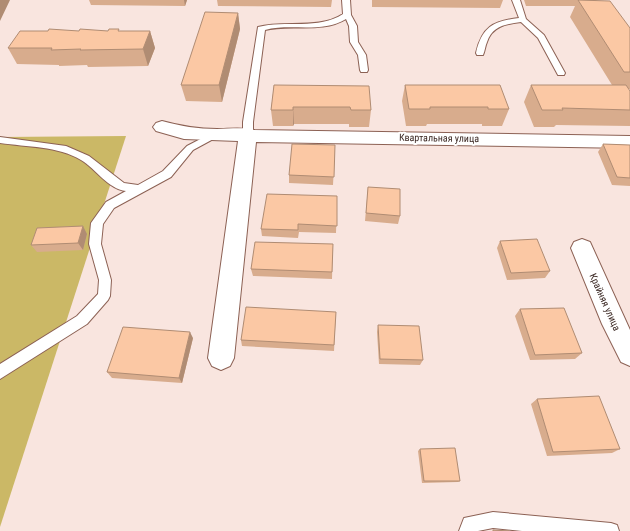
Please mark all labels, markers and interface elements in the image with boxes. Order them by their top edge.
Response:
street label: Квартальная улица [399,132,479,144]
street label: Крайняя улица [587,272,623,333]

